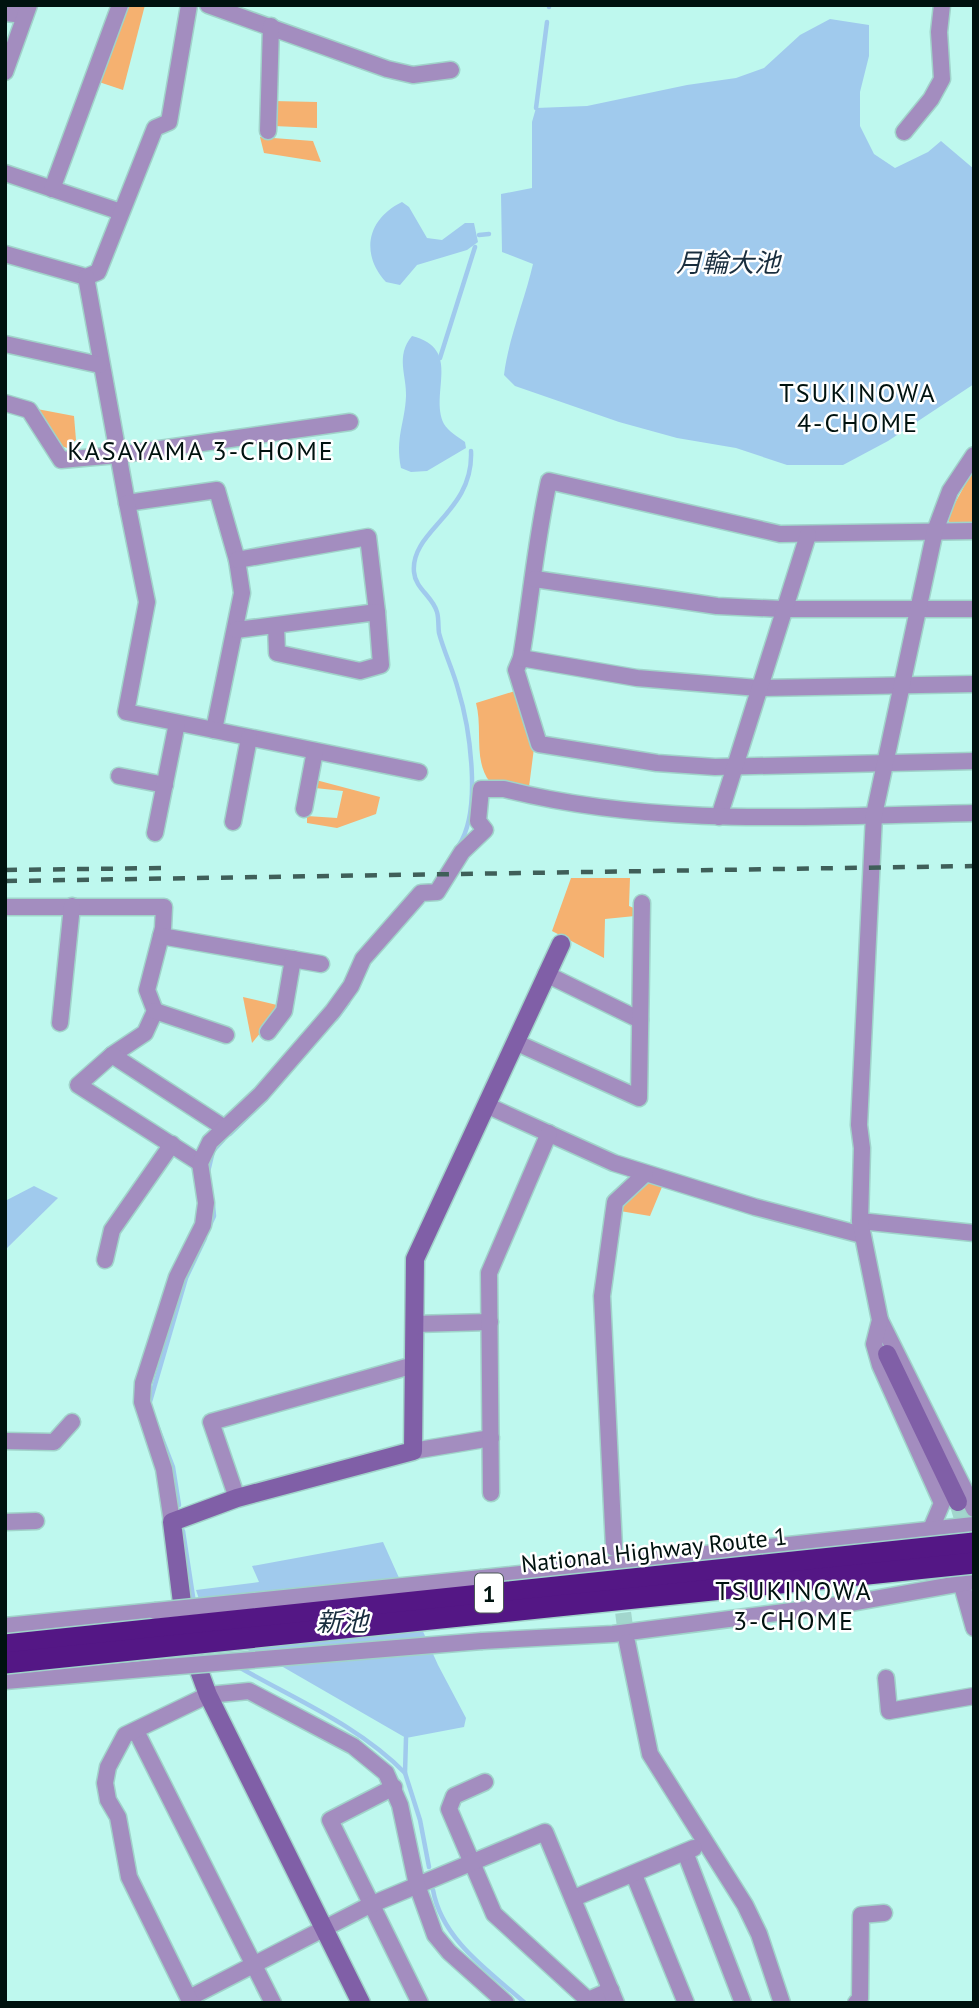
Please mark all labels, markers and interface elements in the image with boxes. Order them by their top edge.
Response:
water label: 月輪大池 [676,246,783,279]
district label: TSUKINOWA 4-CHOME [779,376,937,439]
district label: KASAYAMA 3-CHOME [67,434,335,467]
street label: National Highway Route 1 [519,1521,789,1579]
road number: 1 [475,1574,503,1612]
district label: TSUKINOWA 3-CHOME [715,1574,873,1637]
water label: 新池 [316,1605,371,1638]

